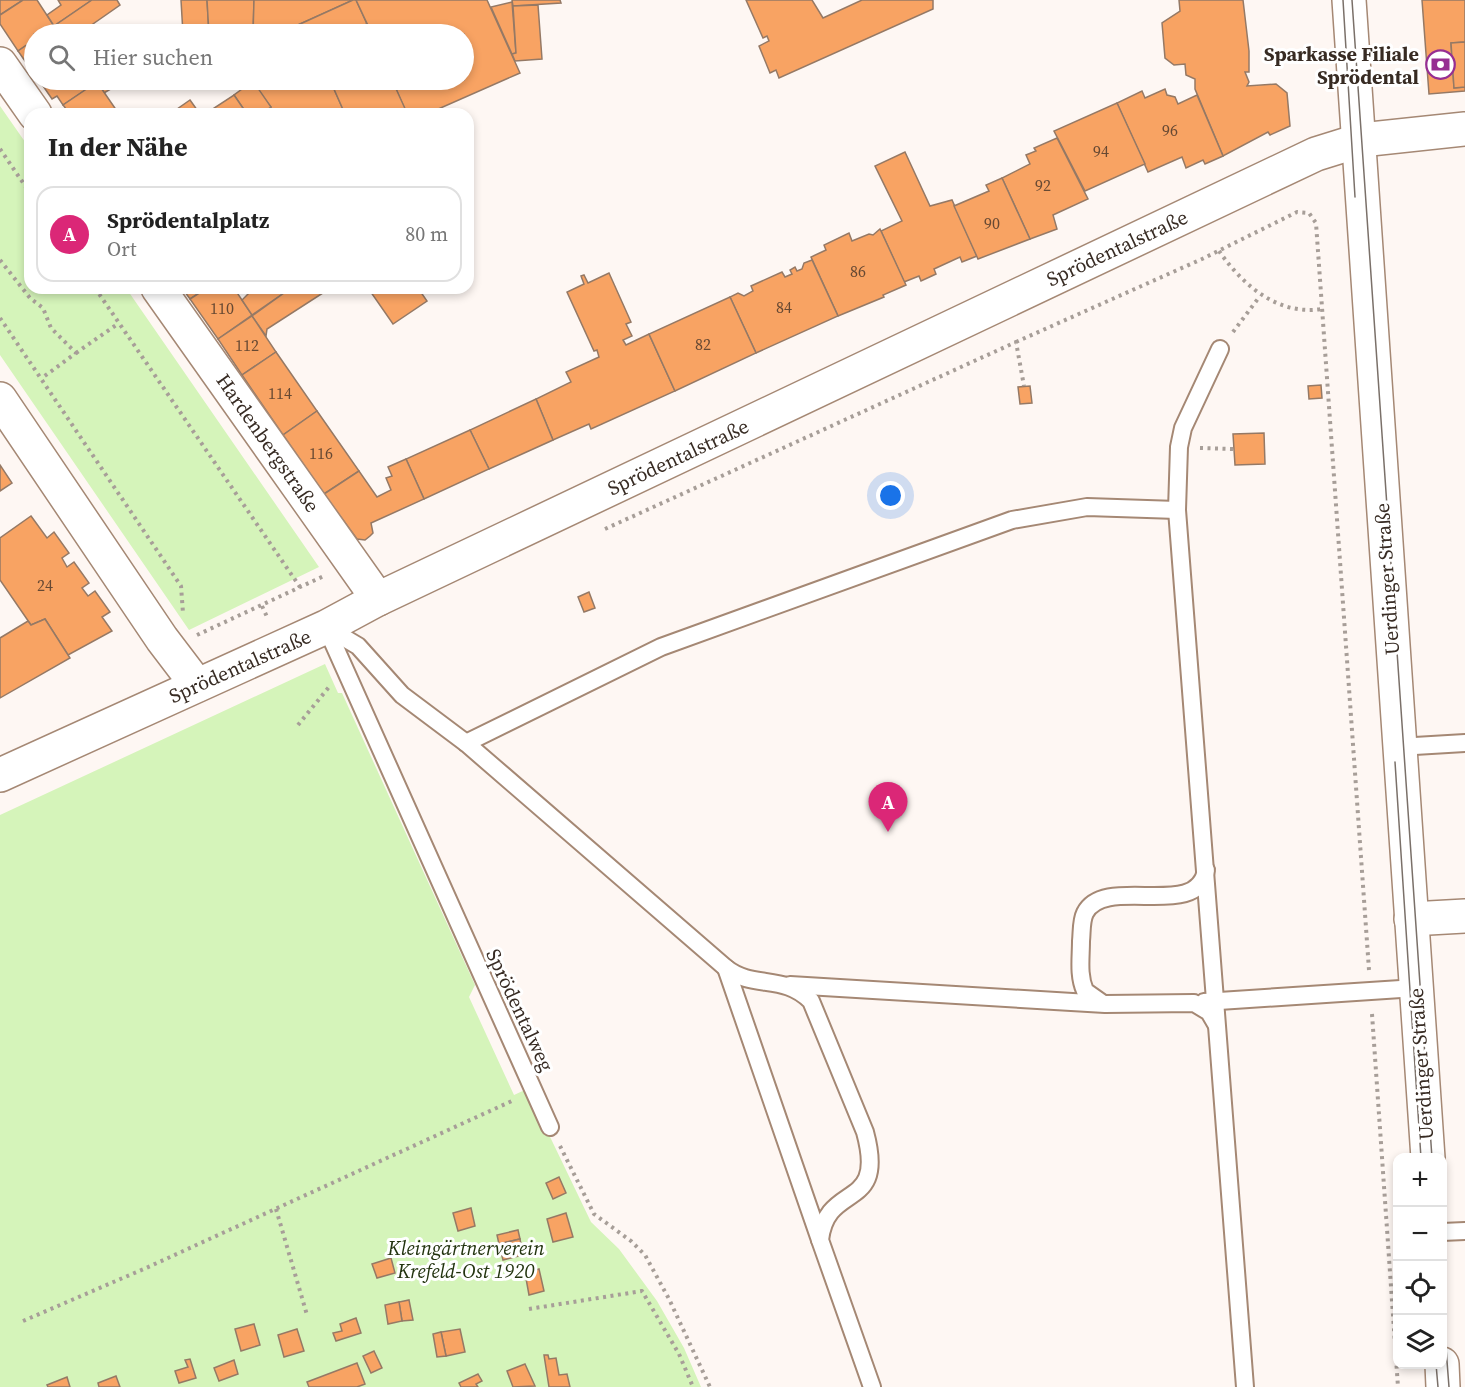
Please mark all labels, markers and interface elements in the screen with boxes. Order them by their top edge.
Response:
search box [24,24,474,90]
place label: Sparkasse Filiale Sprödental [1264,40,1419,91]
icon: search [45,41,78,74]
text: Hier suchen [93,42,213,72]
bank icon: Sparkasse Filiale Sprödental [1424,49,1456,81]
house number: 96 [1162,119,1178,141]
text: In der Nähe [48,129,188,165]
house number: 94 [1093,140,1109,162]
house number: 92 [1035,174,1051,196]
street label: Sprödentalstraße [1042,203,1192,293]
text: Sprödentalplatz [107,205,269,235]
house number: 90 [984,212,1000,234]
text: A [63,220,76,248]
text: 80 m [405,220,448,248]
text: Ort [107,235,136,263]
house number: 86 [850,260,866,282]
house number: 84 [776,296,792,318]
house number: 110 [210,297,234,319]
house number: 82 [695,333,711,355]
house number: 112 [235,334,259,356]
street label: Hardenbergstraße [210,368,326,518]
house number: 114 [268,382,292,404]
street label: Sprödentalstraße [603,412,753,502]
house number: 116 [309,442,333,464]
your location [876,481,905,510]
street label: Uerdinger Straße [1368,502,1406,656]
house number: 24 [37,574,53,596]
street label: Sprödentalstraße [165,622,315,710]
pin: A [868,782,908,832]
street label: Sprödentalweg [479,944,561,1076]
street label: Uerdinger Straße [1402,987,1440,1141]
map controls [1393,1153,1447,1369]
button: + [1393,1153,1447,1207]
button: − [1393,1207,1447,1261]
park label: Kleingärtnerverein Krefeld-Ost 1920 [387,1234,545,1285]
button: locate [1393,1261,1447,1315]
button: layers [1393,1315,1447,1369]

